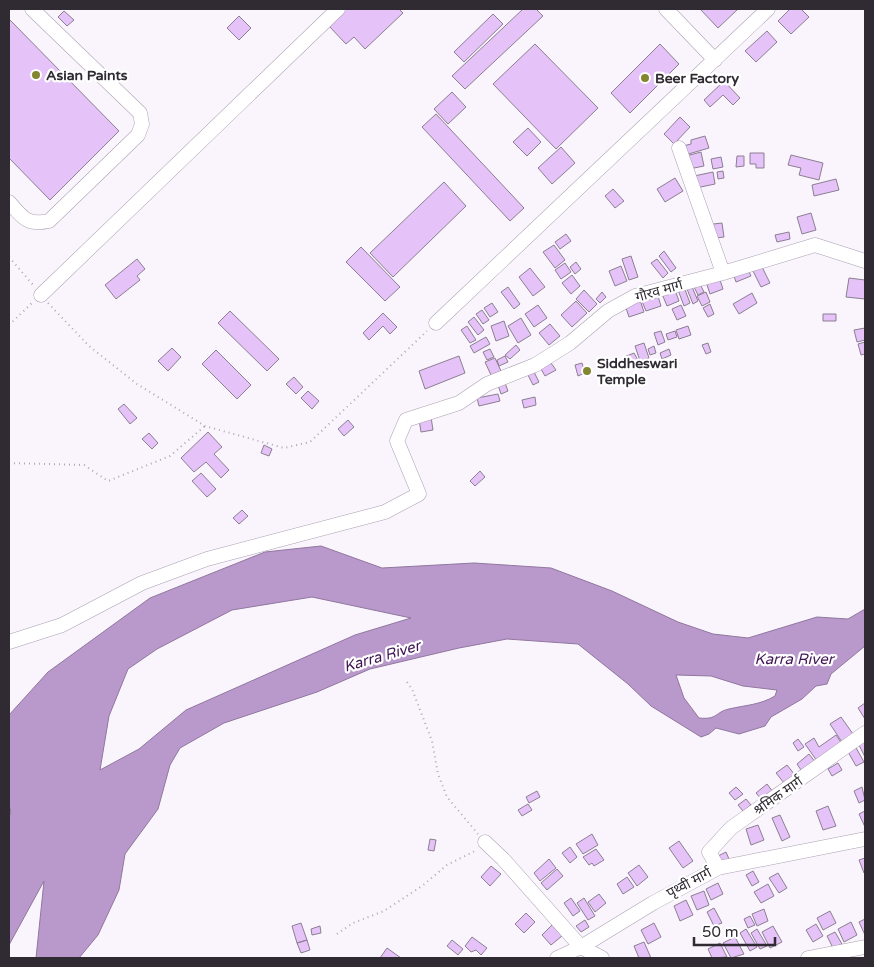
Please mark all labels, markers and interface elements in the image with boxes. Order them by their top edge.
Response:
place label: Asian Paints [46,67,128,84]
marker: Asian Paints [30,69,42,81]
place label: Beer Factory [655,70,739,87]
marker: Beer Factory [639,72,651,84]
street label: गौरव मार्ग [633,276,686,306]
place label: Siddheswari Temple [596,355,678,388]
marker: Siddheswari Temple [581,365,593,377]
water label: Karra River [342,636,425,676]
water label: Karra River [755,650,836,668]
street label: श्रमिक मार्ग [750,772,807,819]
street label: पृथ्वी मार्ग [664,864,716,903]
scale bar [694,914,775,946]
text: 50 m [702,923,739,941]

